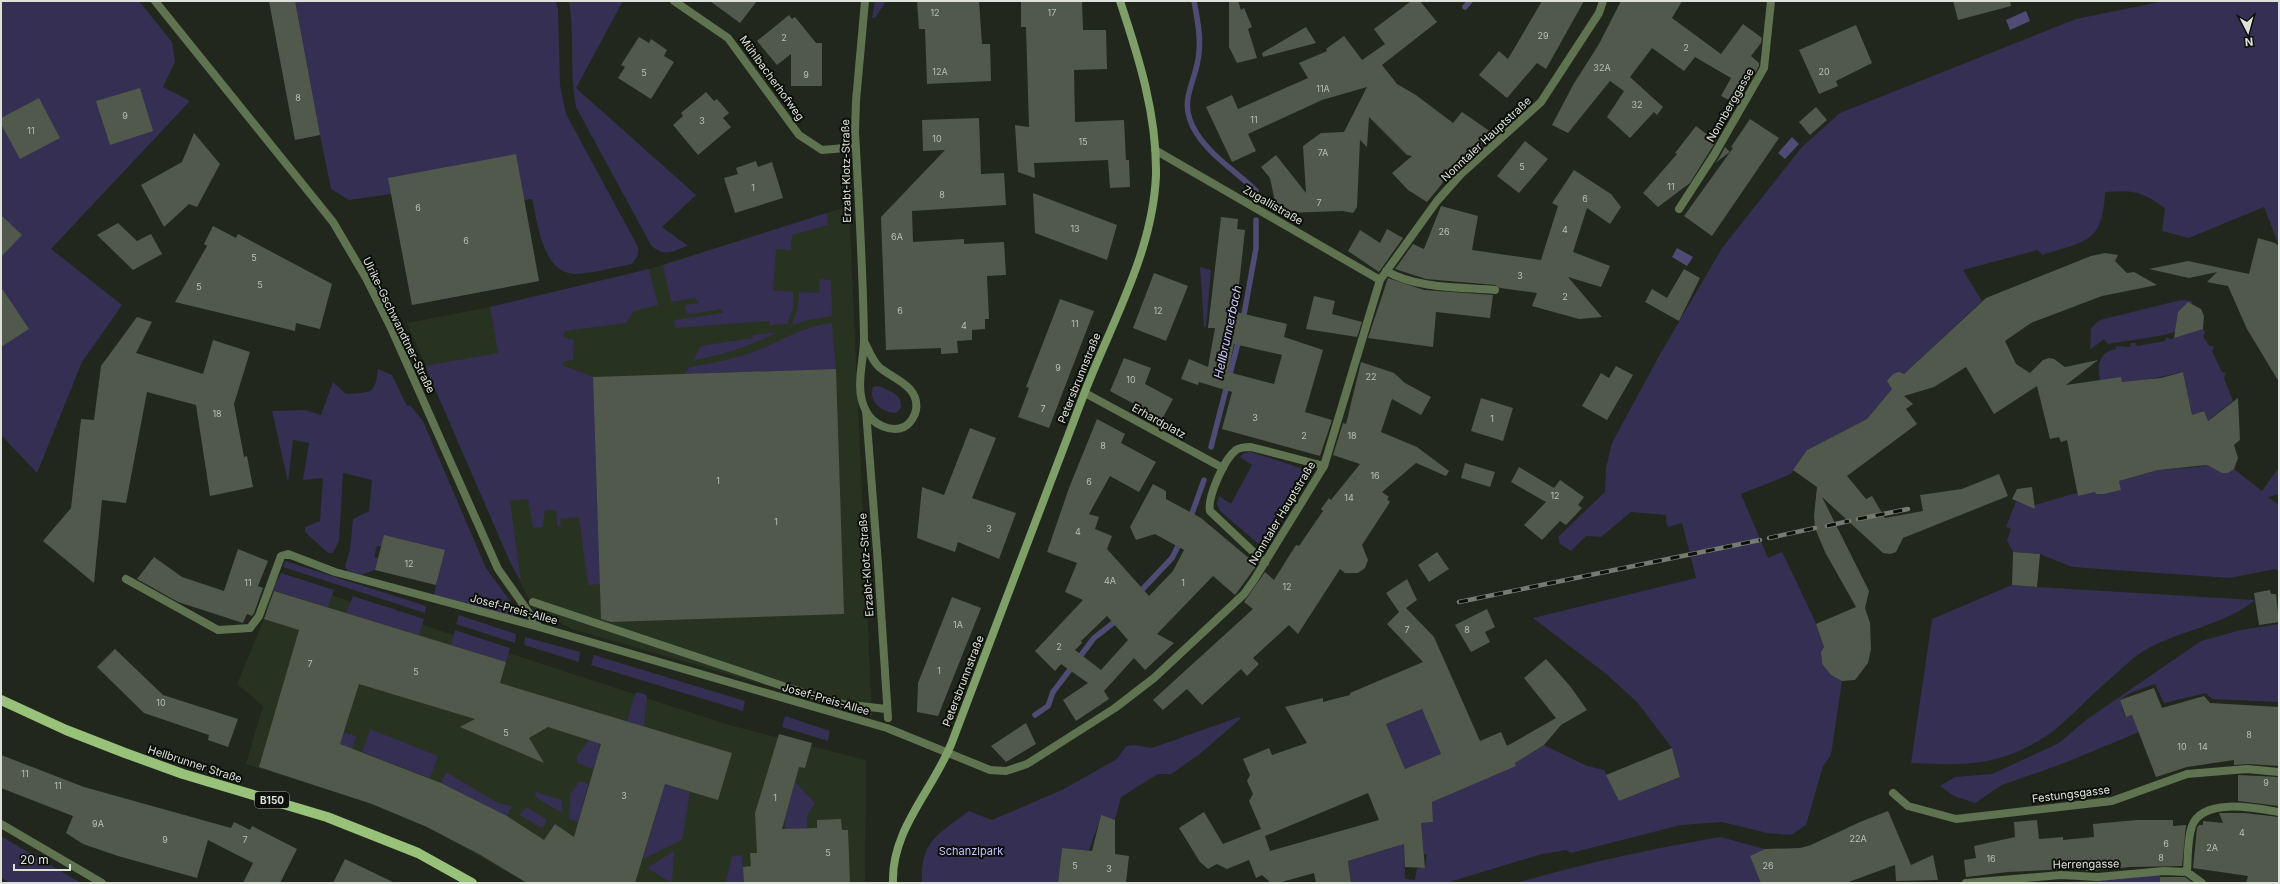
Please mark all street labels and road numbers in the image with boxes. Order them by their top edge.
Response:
street label: Mühlbacherhofweg [737,33,807,123]
street label: Nonnberggasse [1703,66,1757,144]
street label: Nonntaler Hauptstraße [1438,94,1534,184]
street label: Erzabt-Klotz-Straße [838,119,854,223]
street label: Zugallistraße [1240,182,1306,228]
street label: Ulrike-Gschwandtner-Straße [360,255,438,395]
street label: Petersbrunnstraße [1054,331,1104,425]
street label: Erhardplatz [1130,400,1188,442]
street label: Nonntaler Hauptstraße [1246,459,1318,567]
street label: Erzabt-Klotz-Straße [855,513,877,617]
street label: Josef-Preis-Allee [469,591,559,627]
street label: Petersbrunnstraße [939,633,987,729]
street label: Josef-Preis-Allee [781,680,871,718]
street label: Hellbrunner Straße [146,742,244,786]
street label: Festungsgasse [2031,782,2111,806]
road number: B150 [255,792,289,808]
street label: Herrengasse [2053,856,2119,872]

